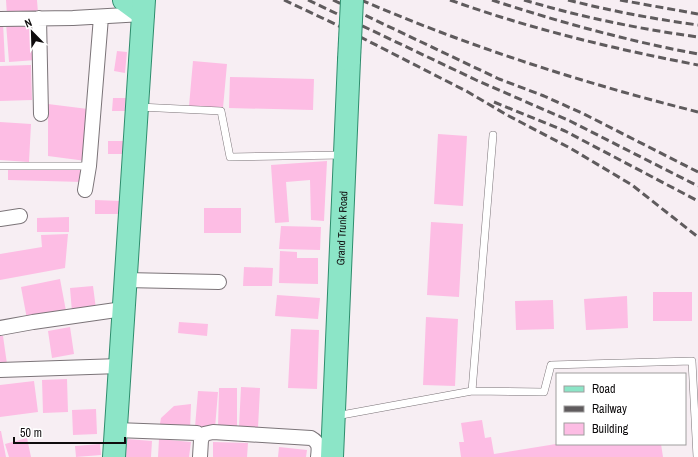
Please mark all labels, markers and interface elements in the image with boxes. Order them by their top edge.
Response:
north arrow [12,12,52,52]
text: N [22,15,34,31]
street label: Grand Trunk Road [333,191,350,266]
legend [556,373,686,445]
text: Road [592,381,616,397]
text: Railway [592,401,627,417]
scale bar [14,419,125,445]
text: Building [592,421,629,437]
text: 50 m [20,425,42,441]

